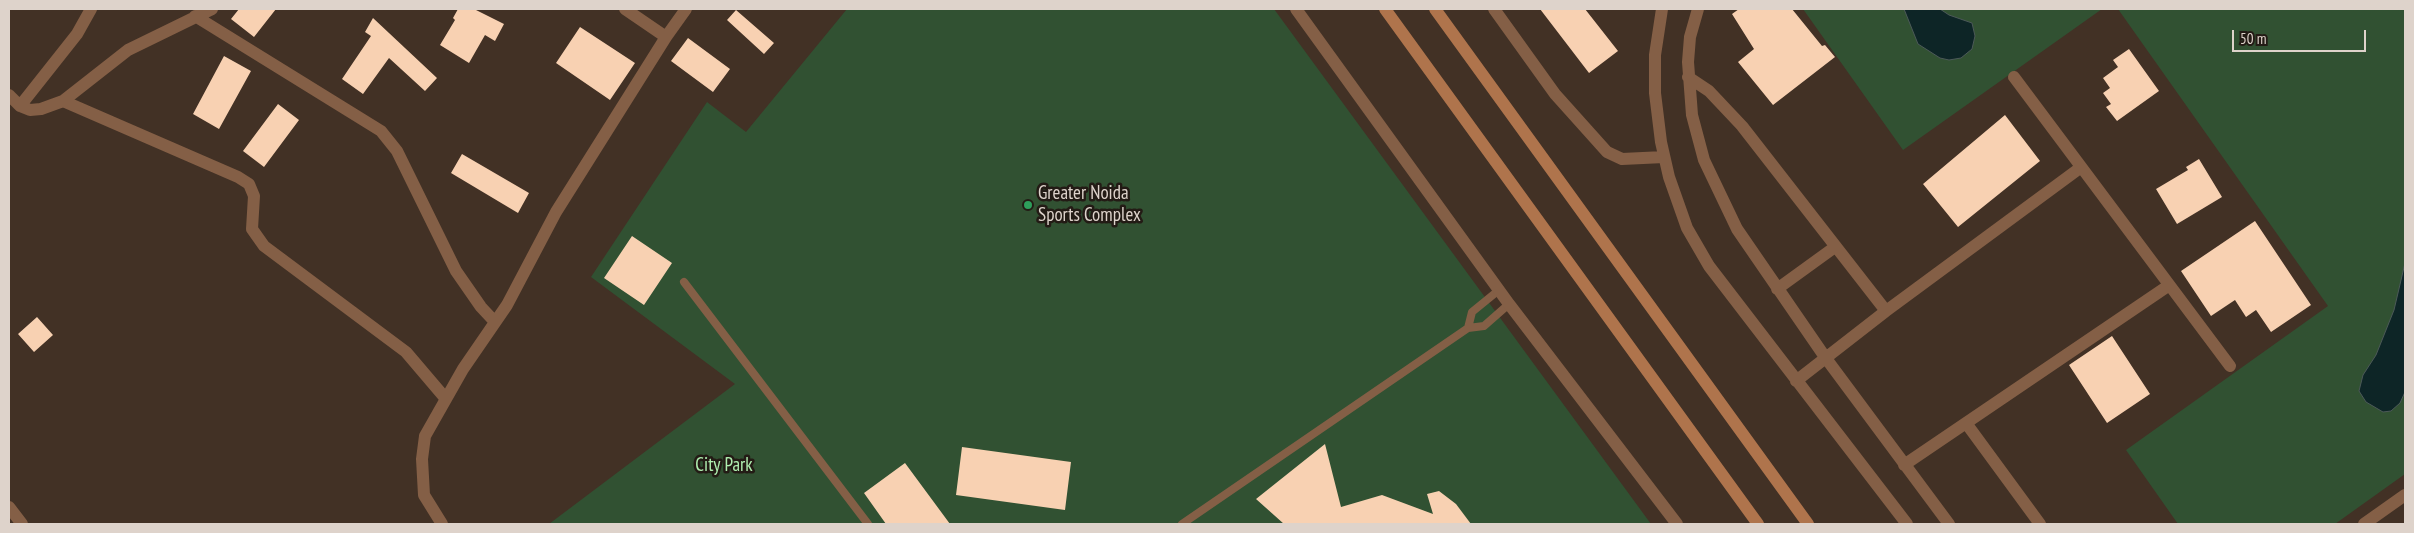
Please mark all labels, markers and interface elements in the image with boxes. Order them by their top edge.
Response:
scale bar [2234,20,2368,52]
text: 50 m [2240,29,2266,48]
place label: Greater Noida Sports Complex [1038,183,1141,227]
marker: Greater Noida Sports Complex [1022,199,1034,211]
park label: City Park [695,455,753,477]

